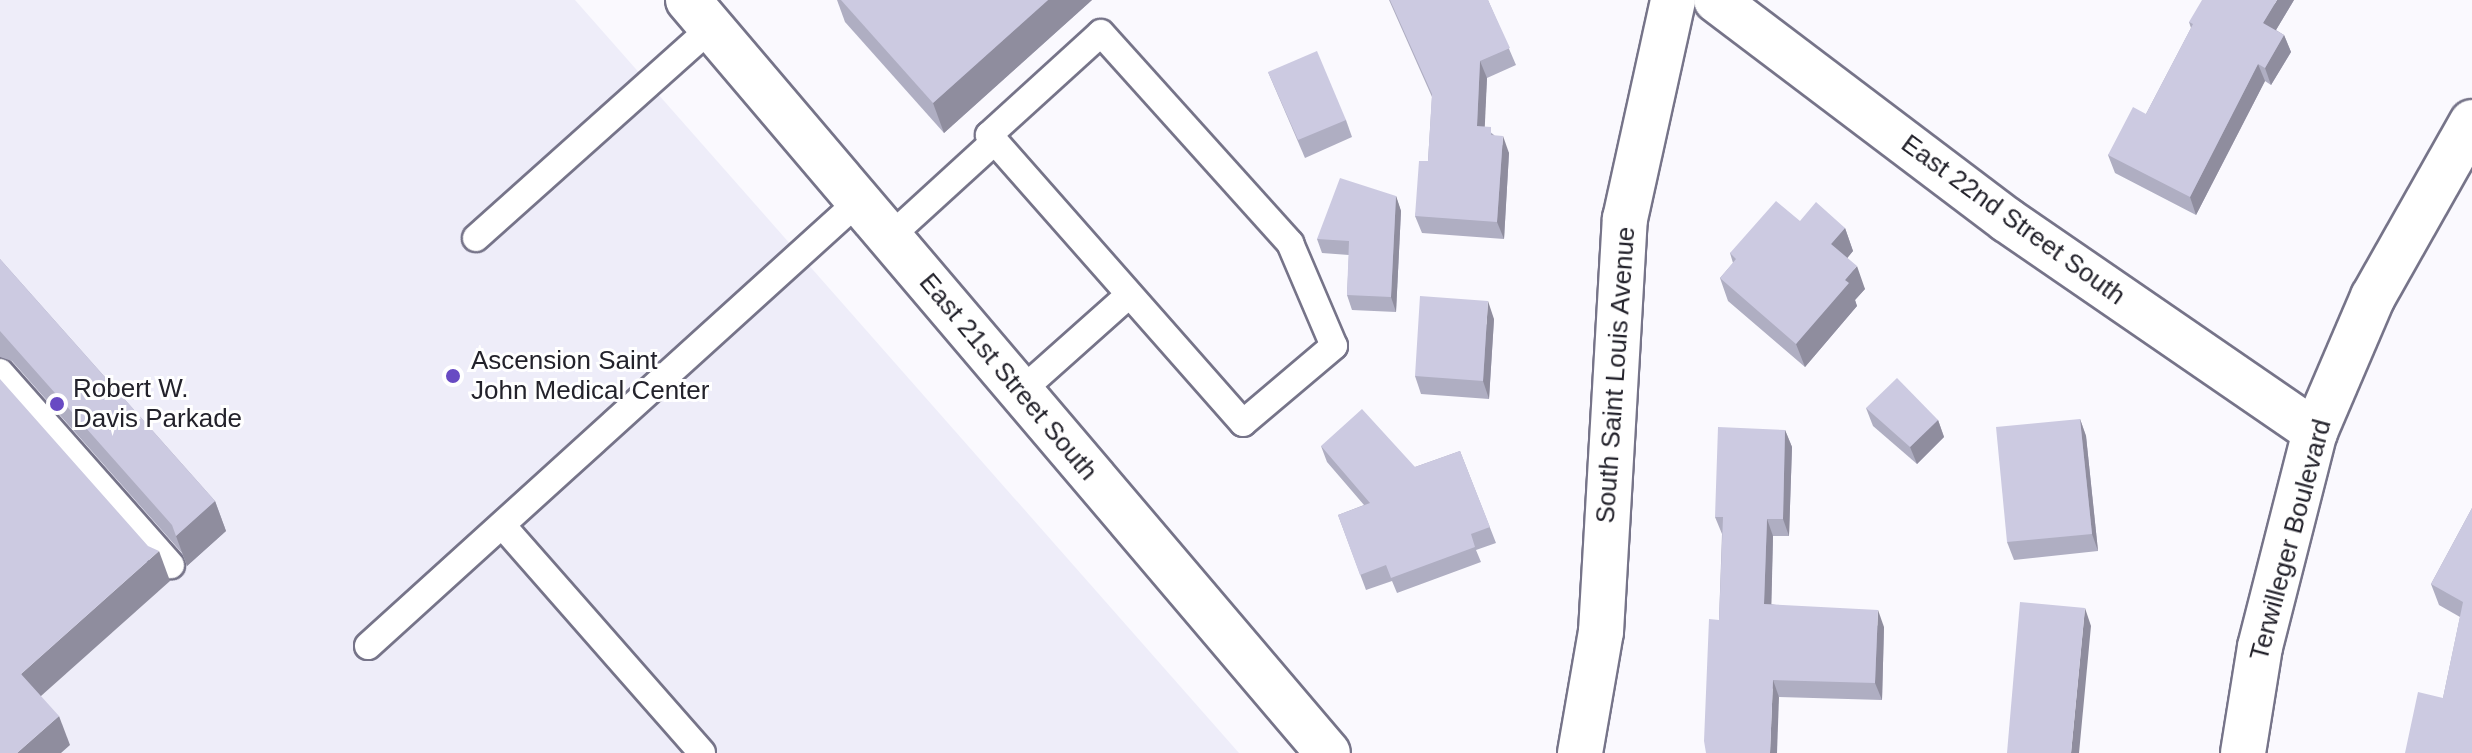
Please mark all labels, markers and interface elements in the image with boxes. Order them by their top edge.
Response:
street label: East 22nd Street South [1895,128,2131,312]
street label: South Saint Louis Avenue [1590,225,1642,525]
street label: East 21st Street South [912,267,1104,487]
place label: Ascension Saint John Medical Center [471,345,709,406]
marker: Ascension Saint John Medical Center [442,365,464,387]
place label: Robert W. Davis Parkade [73,373,242,434]
marker: Robert W. Davis Parkade [48,395,66,413]
street label: Terwilleger Boulevard [2244,416,2338,664]

